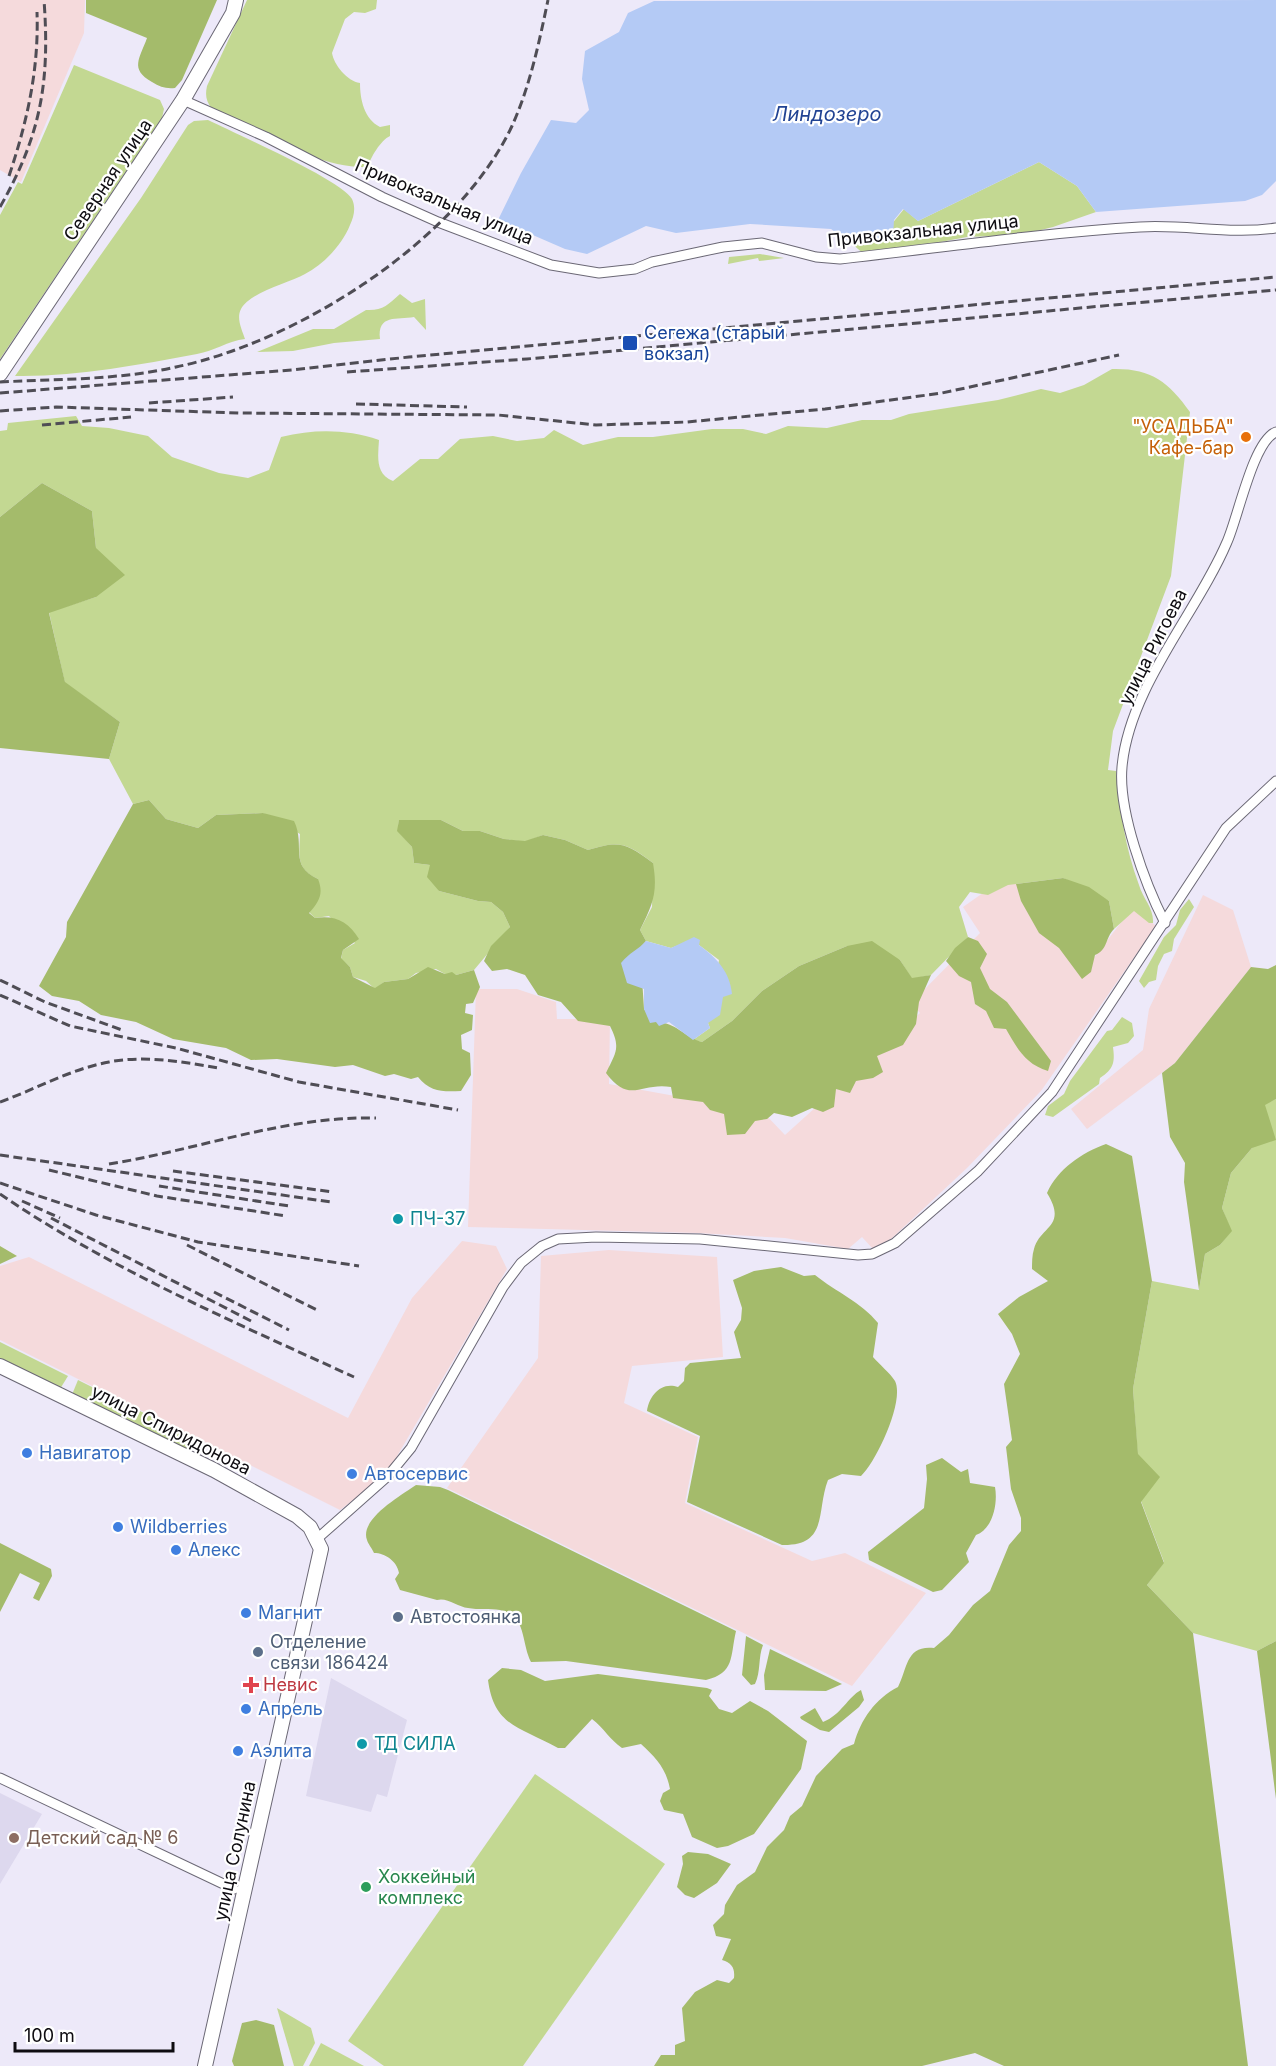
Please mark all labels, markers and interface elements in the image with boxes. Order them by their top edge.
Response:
water label: Линдозеро [773,102,881,126]
street label: Северная улица [59,115,156,245]
street label: Привокзальная улица [352,154,537,249]
street label: Привокзальная улица [827,210,1019,251]
place label: Сегежа (старый вокзал) [644,322,785,364]
marker: Сегежа (старый вокзал) [621,334,639,352]
place label: "УСАДЬБА" Кафе-бар [1132,416,1234,458]
marker: "УСАДЬБА" Кафе-бар [1239,430,1253,444]
street label: улица Ригоева [1114,585,1191,708]
place label: ПЧ-37 [410,1208,465,1229]
marker: ПЧ-37 [391,1212,405,1226]
street label: улица Спиридонова [88,1380,254,1479]
place label: Навигатор [39,1442,131,1463]
marker: Навигатор [20,1446,34,1460]
place label: Автосервис [364,1463,468,1484]
marker: Автосервис [345,1467,359,1481]
place label: Wildberries [130,1516,227,1537]
marker: Wildberries [111,1520,125,1534]
place label: Алекс [188,1539,241,1560]
marker: Алекс [169,1543,183,1557]
place label: Магнит [258,1602,323,1623]
marker: Магнит [239,1606,253,1620]
place label: Автостоянка [410,1606,521,1627]
marker: Автостоянка [391,1610,405,1624]
place label: Отделение связи 186424 [270,1631,389,1673]
marker: Отделение связи 186424 [251,1645,265,1659]
place label: Невис [263,1674,318,1695]
marker: Невис [244,1678,258,1692]
place label: Апрель [258,1698,323,1719]
marker: Апрель [239,1702,253,1716]
place label: ТД СИЛА [374,1733,456,1754]
marker: ТД СИЛА [355,1737,369,1751]
place label: Аэлита [250,1740,312,1761]
marker: Аэлита [231,1744,245,1758]
street label: улица Солунина [209,1779,260,1923]
place label: Детский сад № 6 [26,1827,179,1848]
marker: Детский сад № 6 [7,1831,21,1845]
place label: Хоккейный комплекс [378,1866,475,1908]
marker: Хоккейный комплекс [359,1880,373,1894]
scale bar [15,2015,172,2053]
text: 100 m [24,2025,75,2046]

